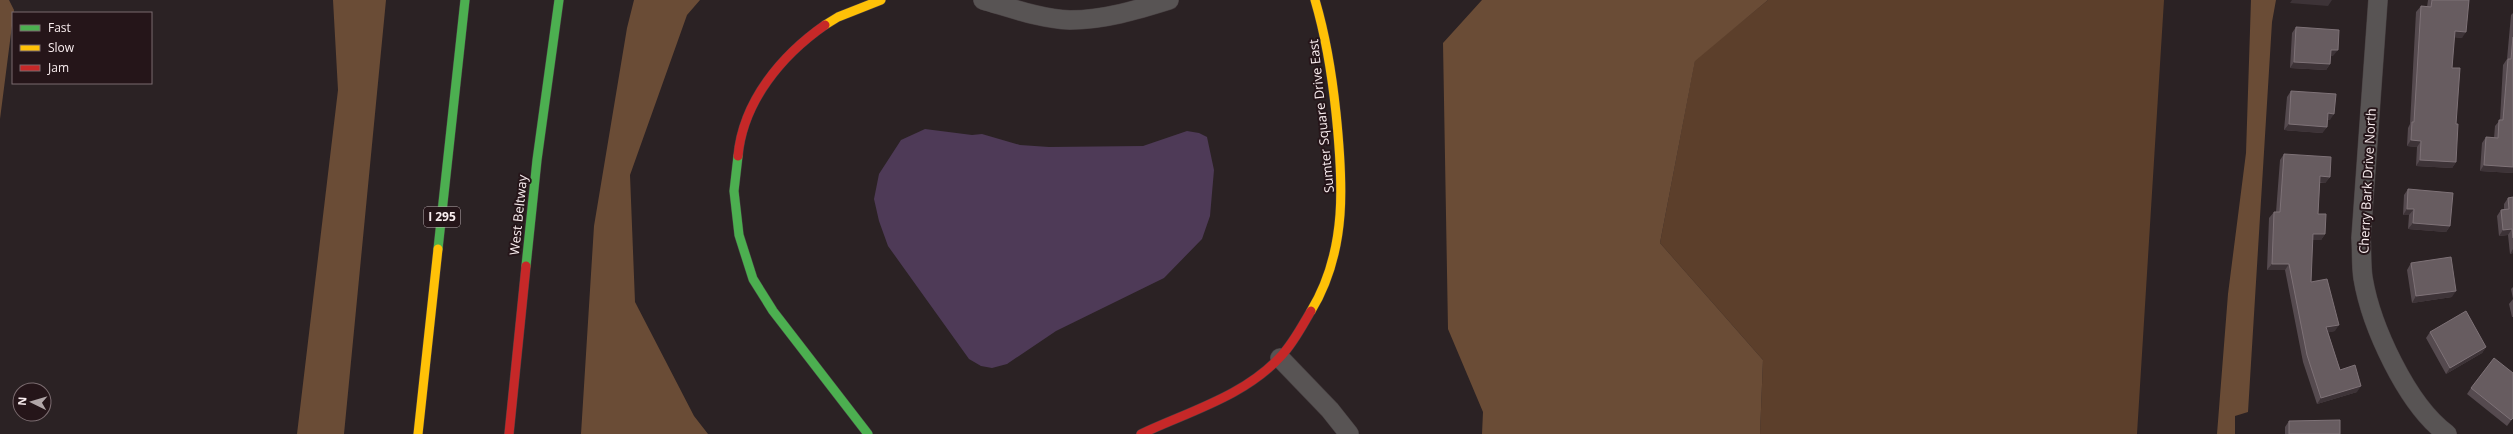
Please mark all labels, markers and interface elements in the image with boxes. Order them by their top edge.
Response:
legend [12,12,152,84]
text: Fast [48,19,71,36]
street label: Sumter Square Drive East [1304,38,1338,194]
text: Slow [48,39,75,56]
text: Jam [47,59,69,76]
street label: Cherry Bark Drive North [2354,108,2380,254]
street label: West Beltway [505,173,531,256]
road number: I 295 [424,207,460,227]
north arrow [12,382,52,422]
text: N [14,396,29,406]

